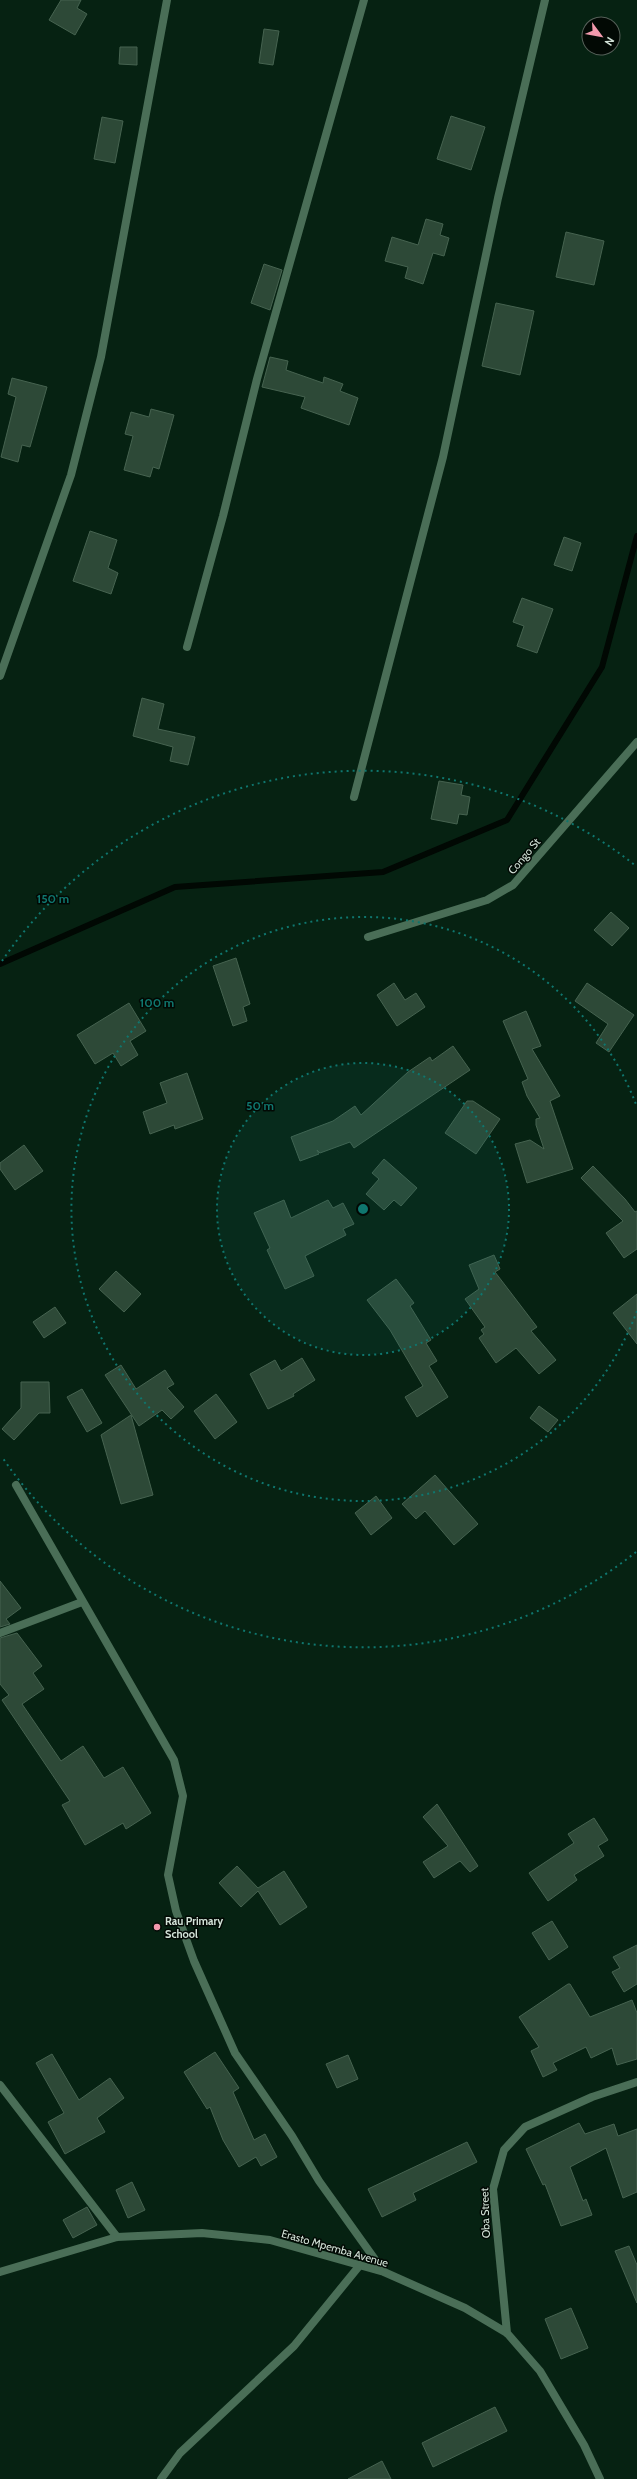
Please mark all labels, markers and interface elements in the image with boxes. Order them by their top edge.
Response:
north arrow [581,16,621,56]
text: N [601,34,617,48]
street label: Congo St [505,835,543,877]
text: 150 m [37,891,69,906]
text: 100 m [140,995,174,1010]
text: 50 m [246,1098,274,1113]
centre of rings [356,1202,370,1216]
place label: Rau Primary School [165,1914,223,1941]
marker: Rau Primary School [152,1922,162,1932]
street label: Oba Street [477,2187,493,2239]
street label: Erasto Mpemba Avenue [280,2226,390,2270]

